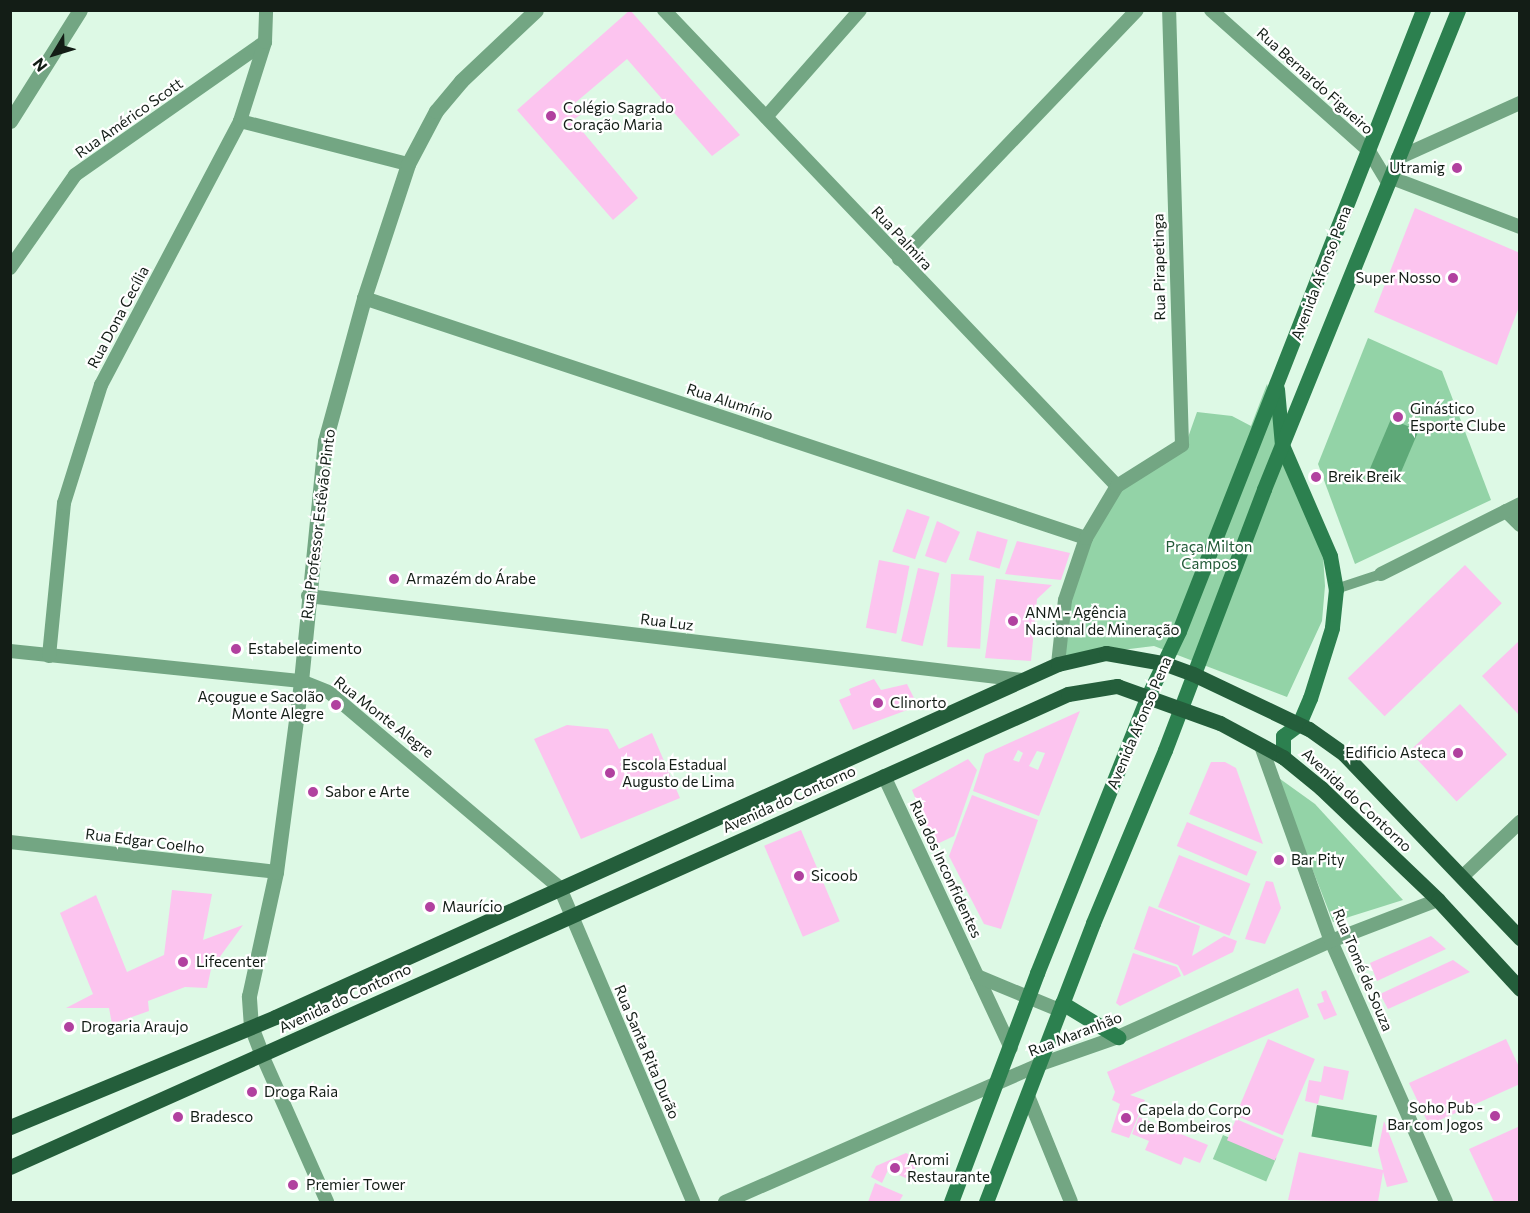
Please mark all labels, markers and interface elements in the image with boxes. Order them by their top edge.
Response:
north arrow [24,24,84,84]
street label: Rua Bernardo Figueiro [1253,24,1377,138]
text: N [28,55,51,76]
street label: Rua Américo Scott [72,74,186,162]
place label: Colégio Sagrado Coração Maria [563,98,674,133]
marker: Colégio Sagrado Coração Maria [544,109,558,123]
place label: Utramig [1389,159,1445,177]
marker: Utramig [1450,161,1464,175]
street label: Rua Palmira [868,202,936,274]
street label: Avenida Afonso Pena [1287,203,1355,343]
street label: Rua Pirapetinga [1149,213,1169,321]
street label: Rua Dona Cecília [83,263,153,371]
place label: Super Nosso [1355,269,1441,287]
marker: Super Nosso [1446,271,1460,285]
street label: Rua Alumínio [684,380,776,424]
place label: Ginástico Esporte Clube [1410,399,1506,434]
marker: Ginástico Esporte Clube [1391,410,1405,424]
street label: Rua Professor Estêvão Pinto [297,428,339,620]
place label: Breik Breik [1328,468,1401,486]
marker: Breik Breik [1309,470,1323,484]
park label: Praça Milton Campos [1166,537,1252,572]
place label: Armazém do Árabe [406,570,536,588]
marker: Armazém do Árabe [387,572,401,586]
place label: ANM - Agência Nacional de Mineração [1025,603,1180,638]
street label: Rua Luz [639,610,695,634]
marker: ANM - Agência Nacional de Mineração [1006,614,1020,628]
place label: Estabelecimento [248,640,362,658]
marker: Estabelecimento [229,642,243,656]
street label: Avenida Afonso Pena [1103,654,1175,792]
street label: Rua Monte Alegre [331,672,437,762]
place label: Açougue e Sacolão Monte Alegre [198,687,324,722]
place label: Clinorto [890,694,946,712]
marker: Clinorto [871,696,885,710]
marker: Açougue e Sacolão Monte Alegre [329,698,343,712]
street label: Avenida do Contorno [1298,744,1416,856]
place label: Edificio Asteca [1345,744,1446,762]
marker: Edificio Asteca [1451,746,1465,760]
place label: Escola Estadual Augusto de Lima [622,755,735,790]
street label: Avenida do Contorno [720,762,858,836]
marker: Escola Estadual Augusto de Lima [603,766,617,780]
place label: Sabor e Arte [325,783,409,801]
marker: Sabor e Arte [306,785,320,799]
street label: Rua dos Inconfidentes [906,797,986,941]
street label: Rua Edgar Coelho [84,825,206,857]
place label: Bar Pity [1291,851,1345,869]
marker: Bar Pity [1272,853,1286,867]
place label: Sicoob [811,867,858,885]
marker: Sicoob [792,869,806,883]
place label: Maurício [442,898,503,916]
marker: Maurício [423,900,437,914]
street label: Rua Tomé de Souza [1329,906,1397,1034]
marker: Lifecenter [174,953,192,971]
place label: Lifecenter [196,953,266,971]
street label: Avenida do Contorno [276,959,414,1037]
street label: Rua Santa Rita Durão [611,982,683,1122]
street label: Rua Maranhão [1026,1008,1124,1060]
place label: Drogaria Araujo [81,1018,188,1036]
marker: Drogaria Araujo [62,1020,76,1034]
place label: Droga Raia [264,1083,338,1101]
marker: Droga Raia [245,1085,259,1099]
place label: Soho Pub - Bar com Jogos [1387,1098,1483,1133]
place label: Capela do Corpo de Bombeiros [1138,1100,1251,1135]
place label: Bradesco [190,1108,253,1126]
marker: Soho Pub - Bar com Jogos [1488,1109,1502,1123]
marker: Bradesco [171,1110,185,1124]
marker: Capela do Corpo de Bombeiros [1119,1111,1133,1125]
place label: Aromi Restaurante [907,1150,990,1185]
marker: Aromi Restaurante [888,1161,902,1175]
marker: Premier Tower [284,1176,302,1194]
place label: Premier Tower [306,1176,406,1194]

